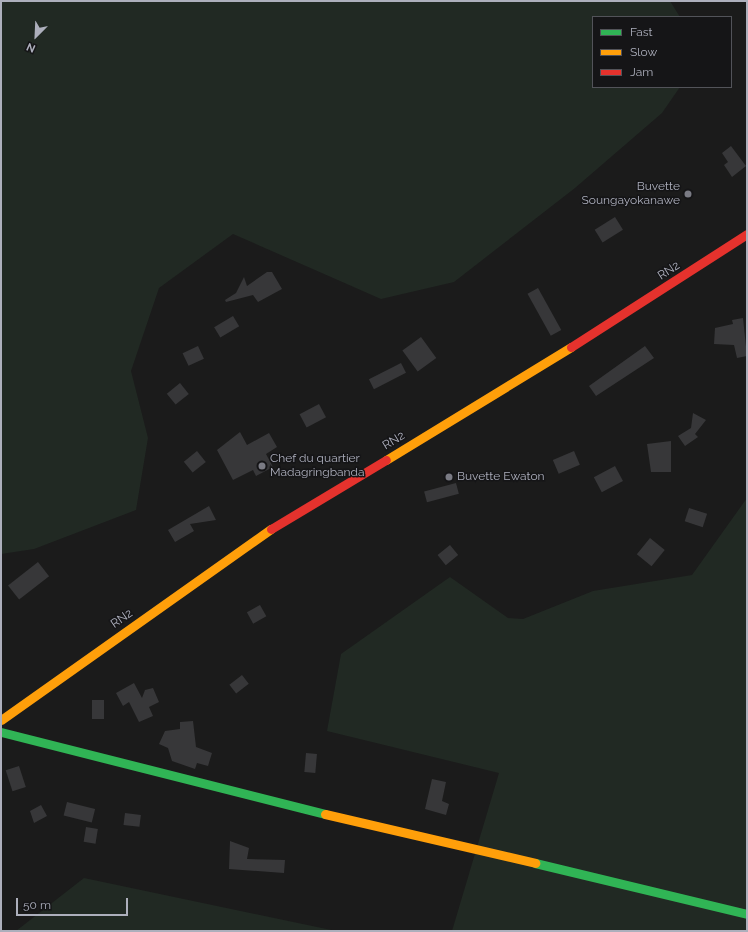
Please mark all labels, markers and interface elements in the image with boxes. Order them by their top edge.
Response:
north arrow [16,16,56,56]
legend [592,16,732,88]
text: Fast [630,25,653,39]
text: N [24,40,37,55]
text: Slow [630,45,657,59]
text: Jam [630,65,653,79]
place label: Buvette Soungayokanawe [581,180,680,208]
marker: Buvette Soungayokanawe [683,189,693,199]
street label: RN2 [655,259,683,283]
street label: RN2 [380,429,408,453]
place label: Chef du quartier Madagringbanda [270,452,365,480]
marker: Chef du quartier Madagringbanda [257,461,267,471]
place label: Buvette Ewaton [457,470,545,484]
marker: Buvette Ewaton [444,472,454,482]
street label: RN2 [108,606,136,632]
scale bar [18,890,130,916]
text: 50 m [23,898,51,912]

